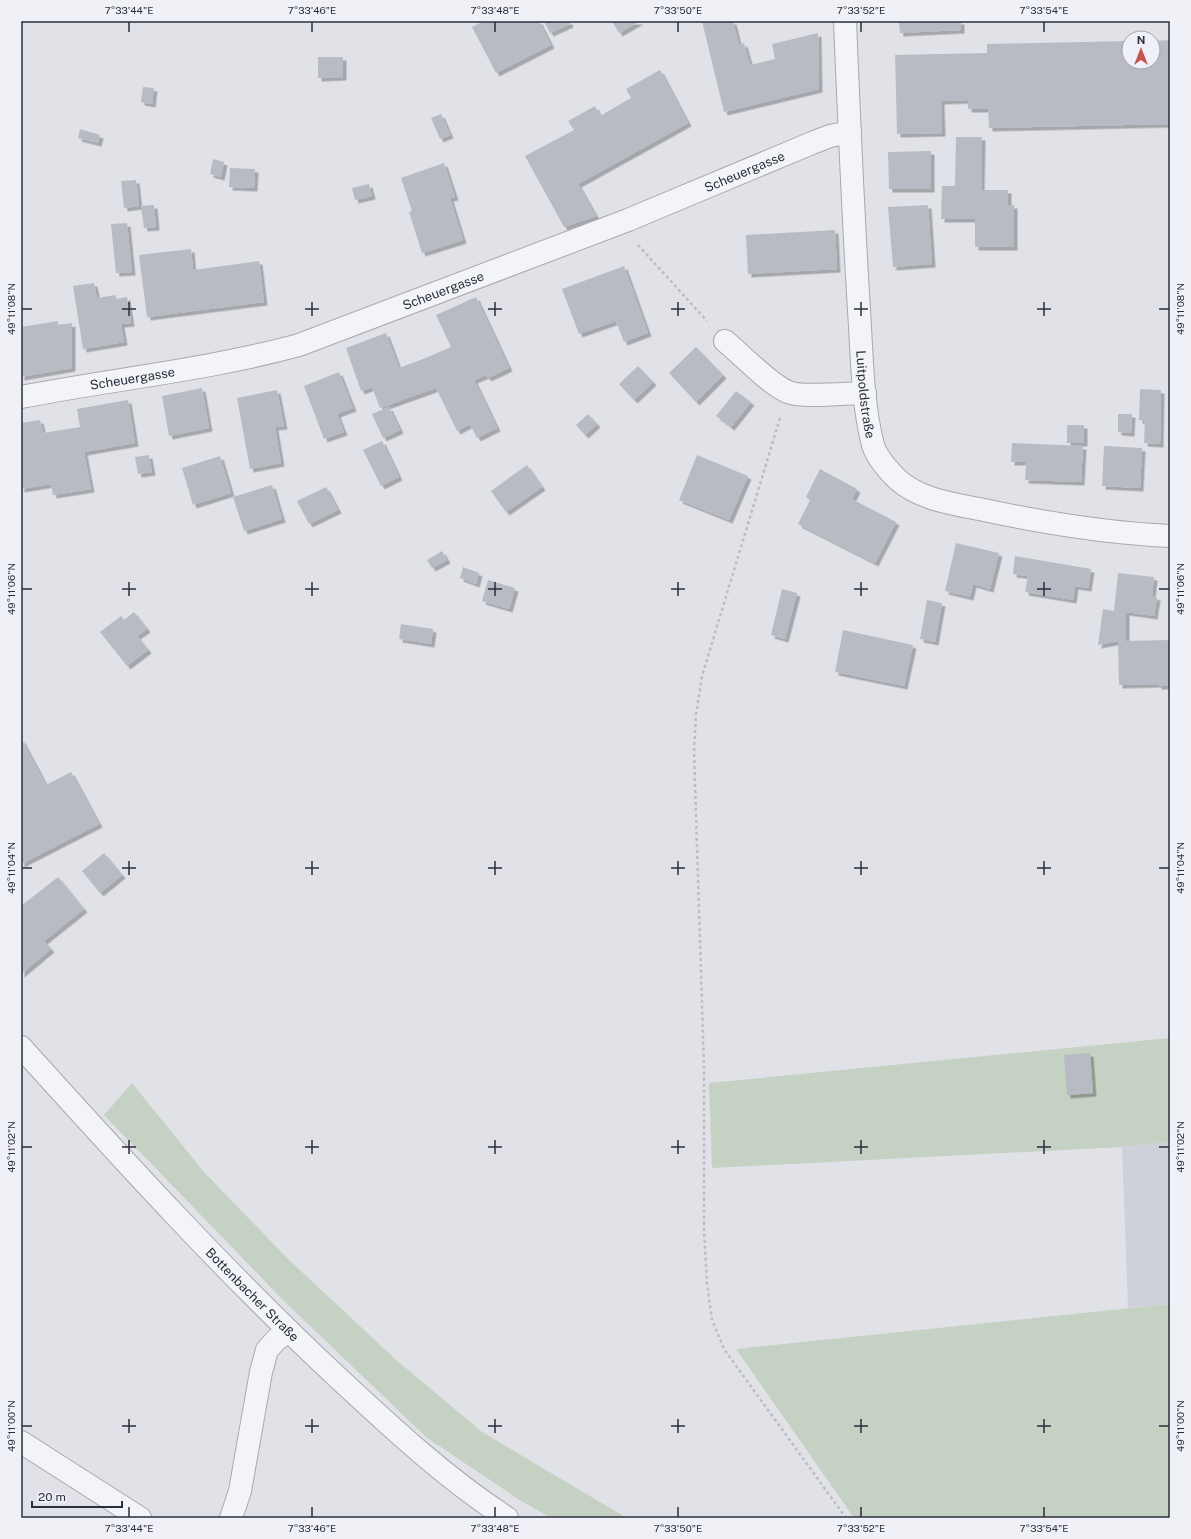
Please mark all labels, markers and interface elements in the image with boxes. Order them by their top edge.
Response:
text: 7°33'44"E [105,4,153,16]
text: 7°33'46"E [288,4,336,16]
text: 7°33'48"E [471,4,519,16]
text: 7°33'50"E [654,4,702,16]
text: 7°33'52"E [837,4,885,16]
text: 7°33'54"E [1020,4,1068,16]
north arrow [1121,30,1161,70]
text: N [1137,34,1145,46]
street label: Scheuergasse [702,148,787,195]
street label: Scheuergasse [400,268,486,313]
text: 49°11'08"N [5,283,17,335]
text: 49°11'08"N [1174,283,1186,335]
street label: Luitpoldstraße [854,350,879,440]
street label: Scheuergasse [89,364,176,392]
text: 49°11'06"N [5,563,17,615]
text: 49°11'06"N [1174,563,1186,615]
text: 49°11'04"N [5,842,17,894]
text: 49°11'04"N [1174,842,1186,894]
text: 49°11'02"N [5,1121,17,1173]
text: 49°11'02"N [1174,1121,1186,1173]
street label: Bottenbacher Straße [203,1245,302,1344]
text: 49°11'00"N [5,1400,17,1452]
text: 49°11'00"N [1174,1400,1186,1452]
scale bar [32,1483,122,1509]
text: 20 m [38,1490,66,1504]
text: 7°33'44"E [105,1522,153,1534]
text: 7°33'46"E [288,1522,336,1534]
text: 7°33'48"E [471,1522,519,1534]
text: 7°33'50"E [654,1522,702,1534]
text: 7°33'52"E [837,1522,885,1534]
text: 7°33'54"E [1020,1522,1068,1534]

